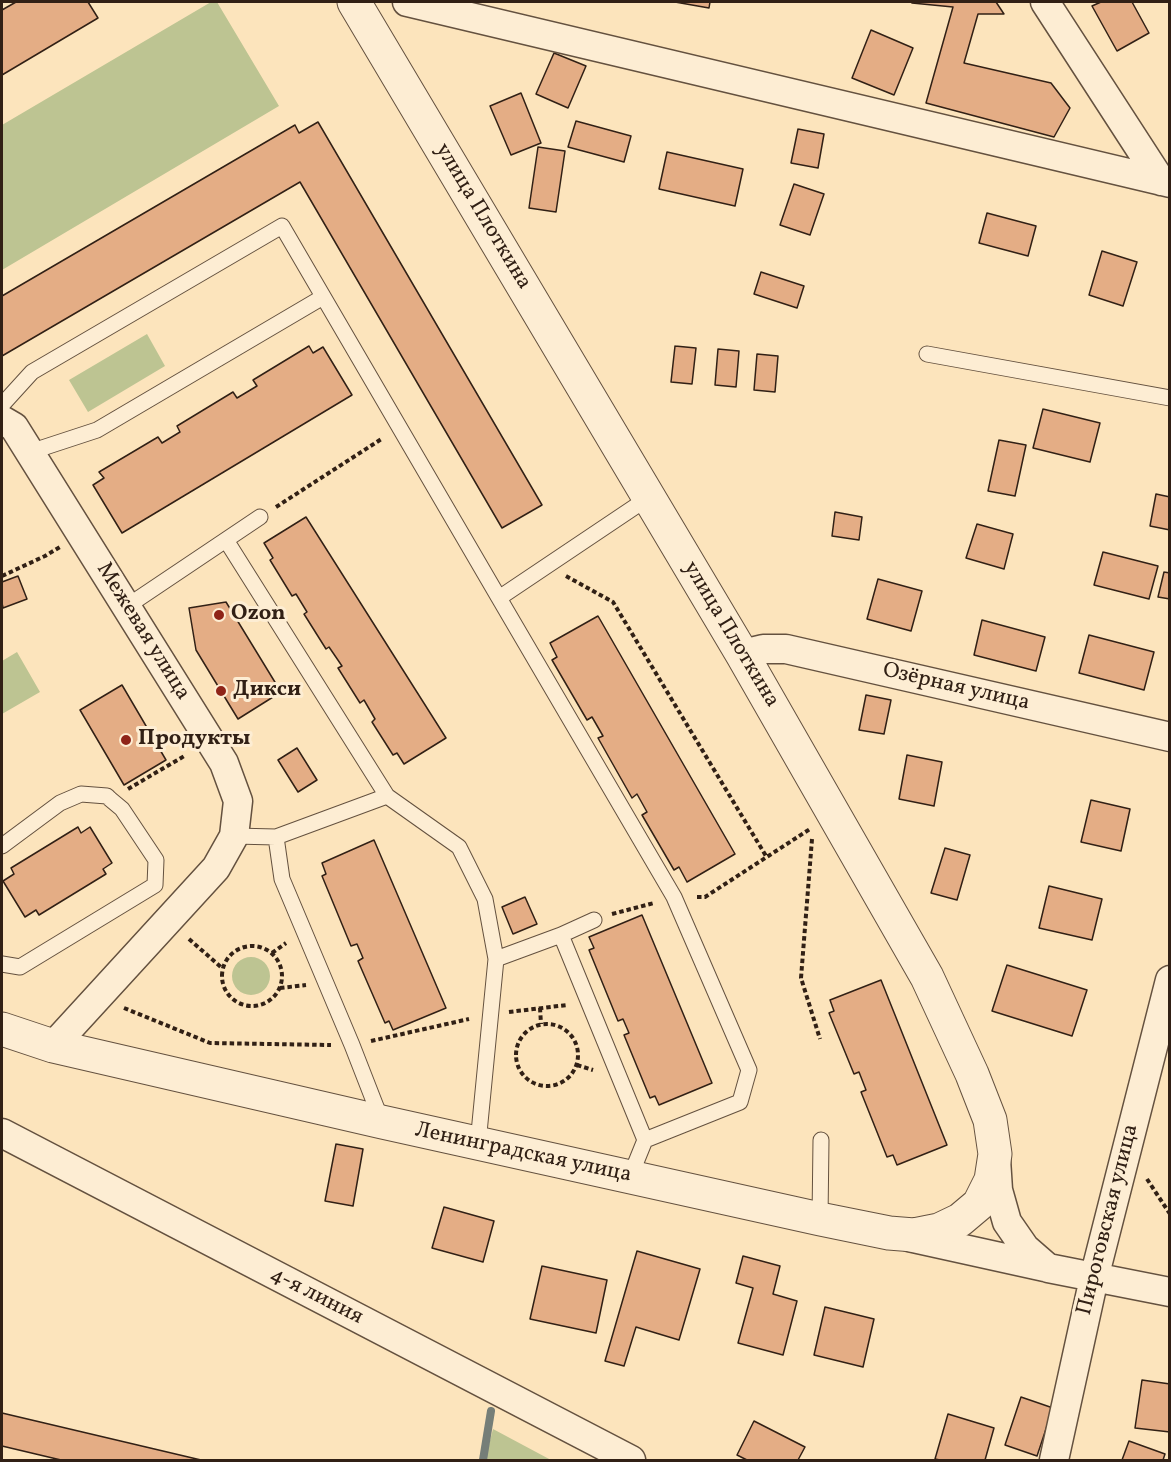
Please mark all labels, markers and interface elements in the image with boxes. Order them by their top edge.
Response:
street label: улица Плоткина [428,139,536,295]
street label: улица Плоткина [676,557,784,713]
street label: Межевая улица [89,558,195,706]
place label: Ozon [231,602,286,628]
marker: Ozon [212,608,226,622]
street label: Озёрная улица [880,658,1032,718]
place label: Дикси [233,678,301,704]
marker: Дикси [214,684,228,698]
place label: Продукты [138,727,250,753]
marker: Продукты [119,733,133,747]
street label: Ленинградская улица [412,1118,634,1190]
street label: Пироговская улица [1072,1122,1146,1318]
street label: 4-я линия [265,1262,367,1332]

